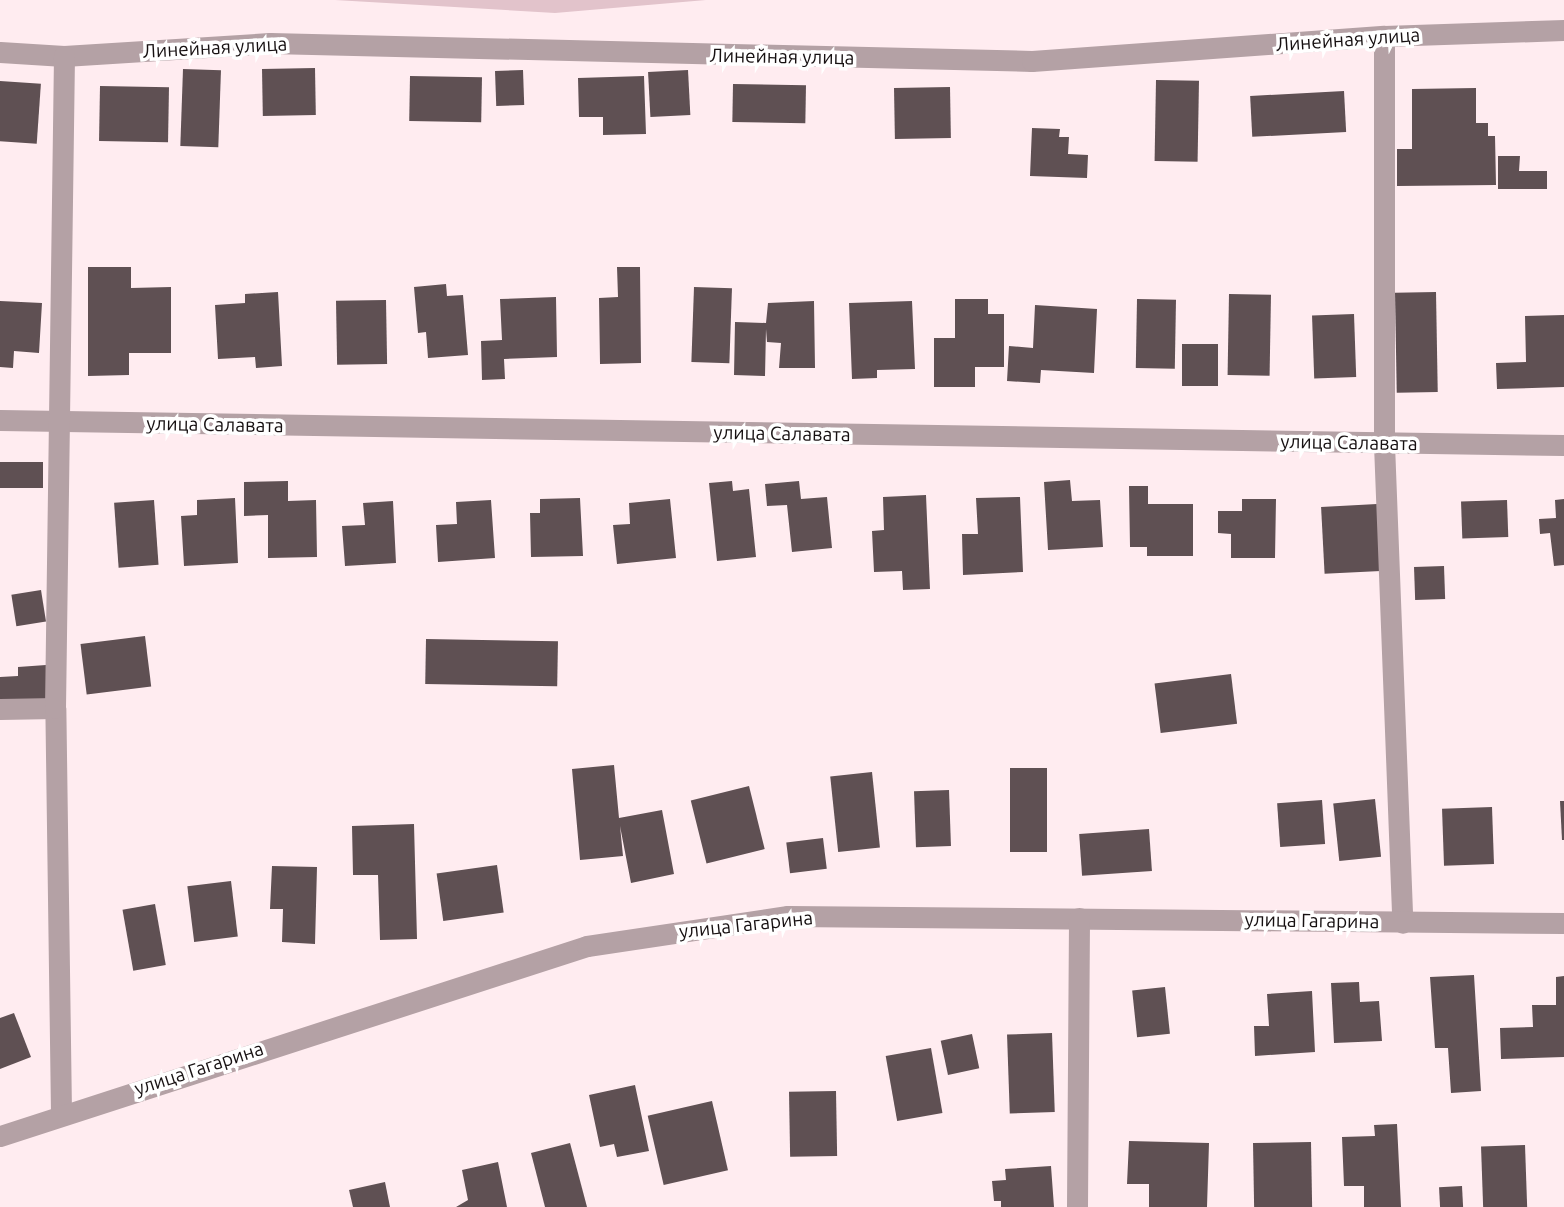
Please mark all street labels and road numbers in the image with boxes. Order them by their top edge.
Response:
street label: Линейная улица [1275,24,1421,56]
street label: Линейная улица [142,33,288,63]
street label: Линейная улица [709,44,855,70]
street label: улица Салавата [146,412,284,438]
street label: улица Салавата [713,421,851,447]
street label: улица Салавата [1280,430,1418,456]
street label: улица Гагарина [678,907,814,943]
street label: улица Гагарина [1245,908,1379,934]
street label: улица Гагарина [131,1037,267,1101]

